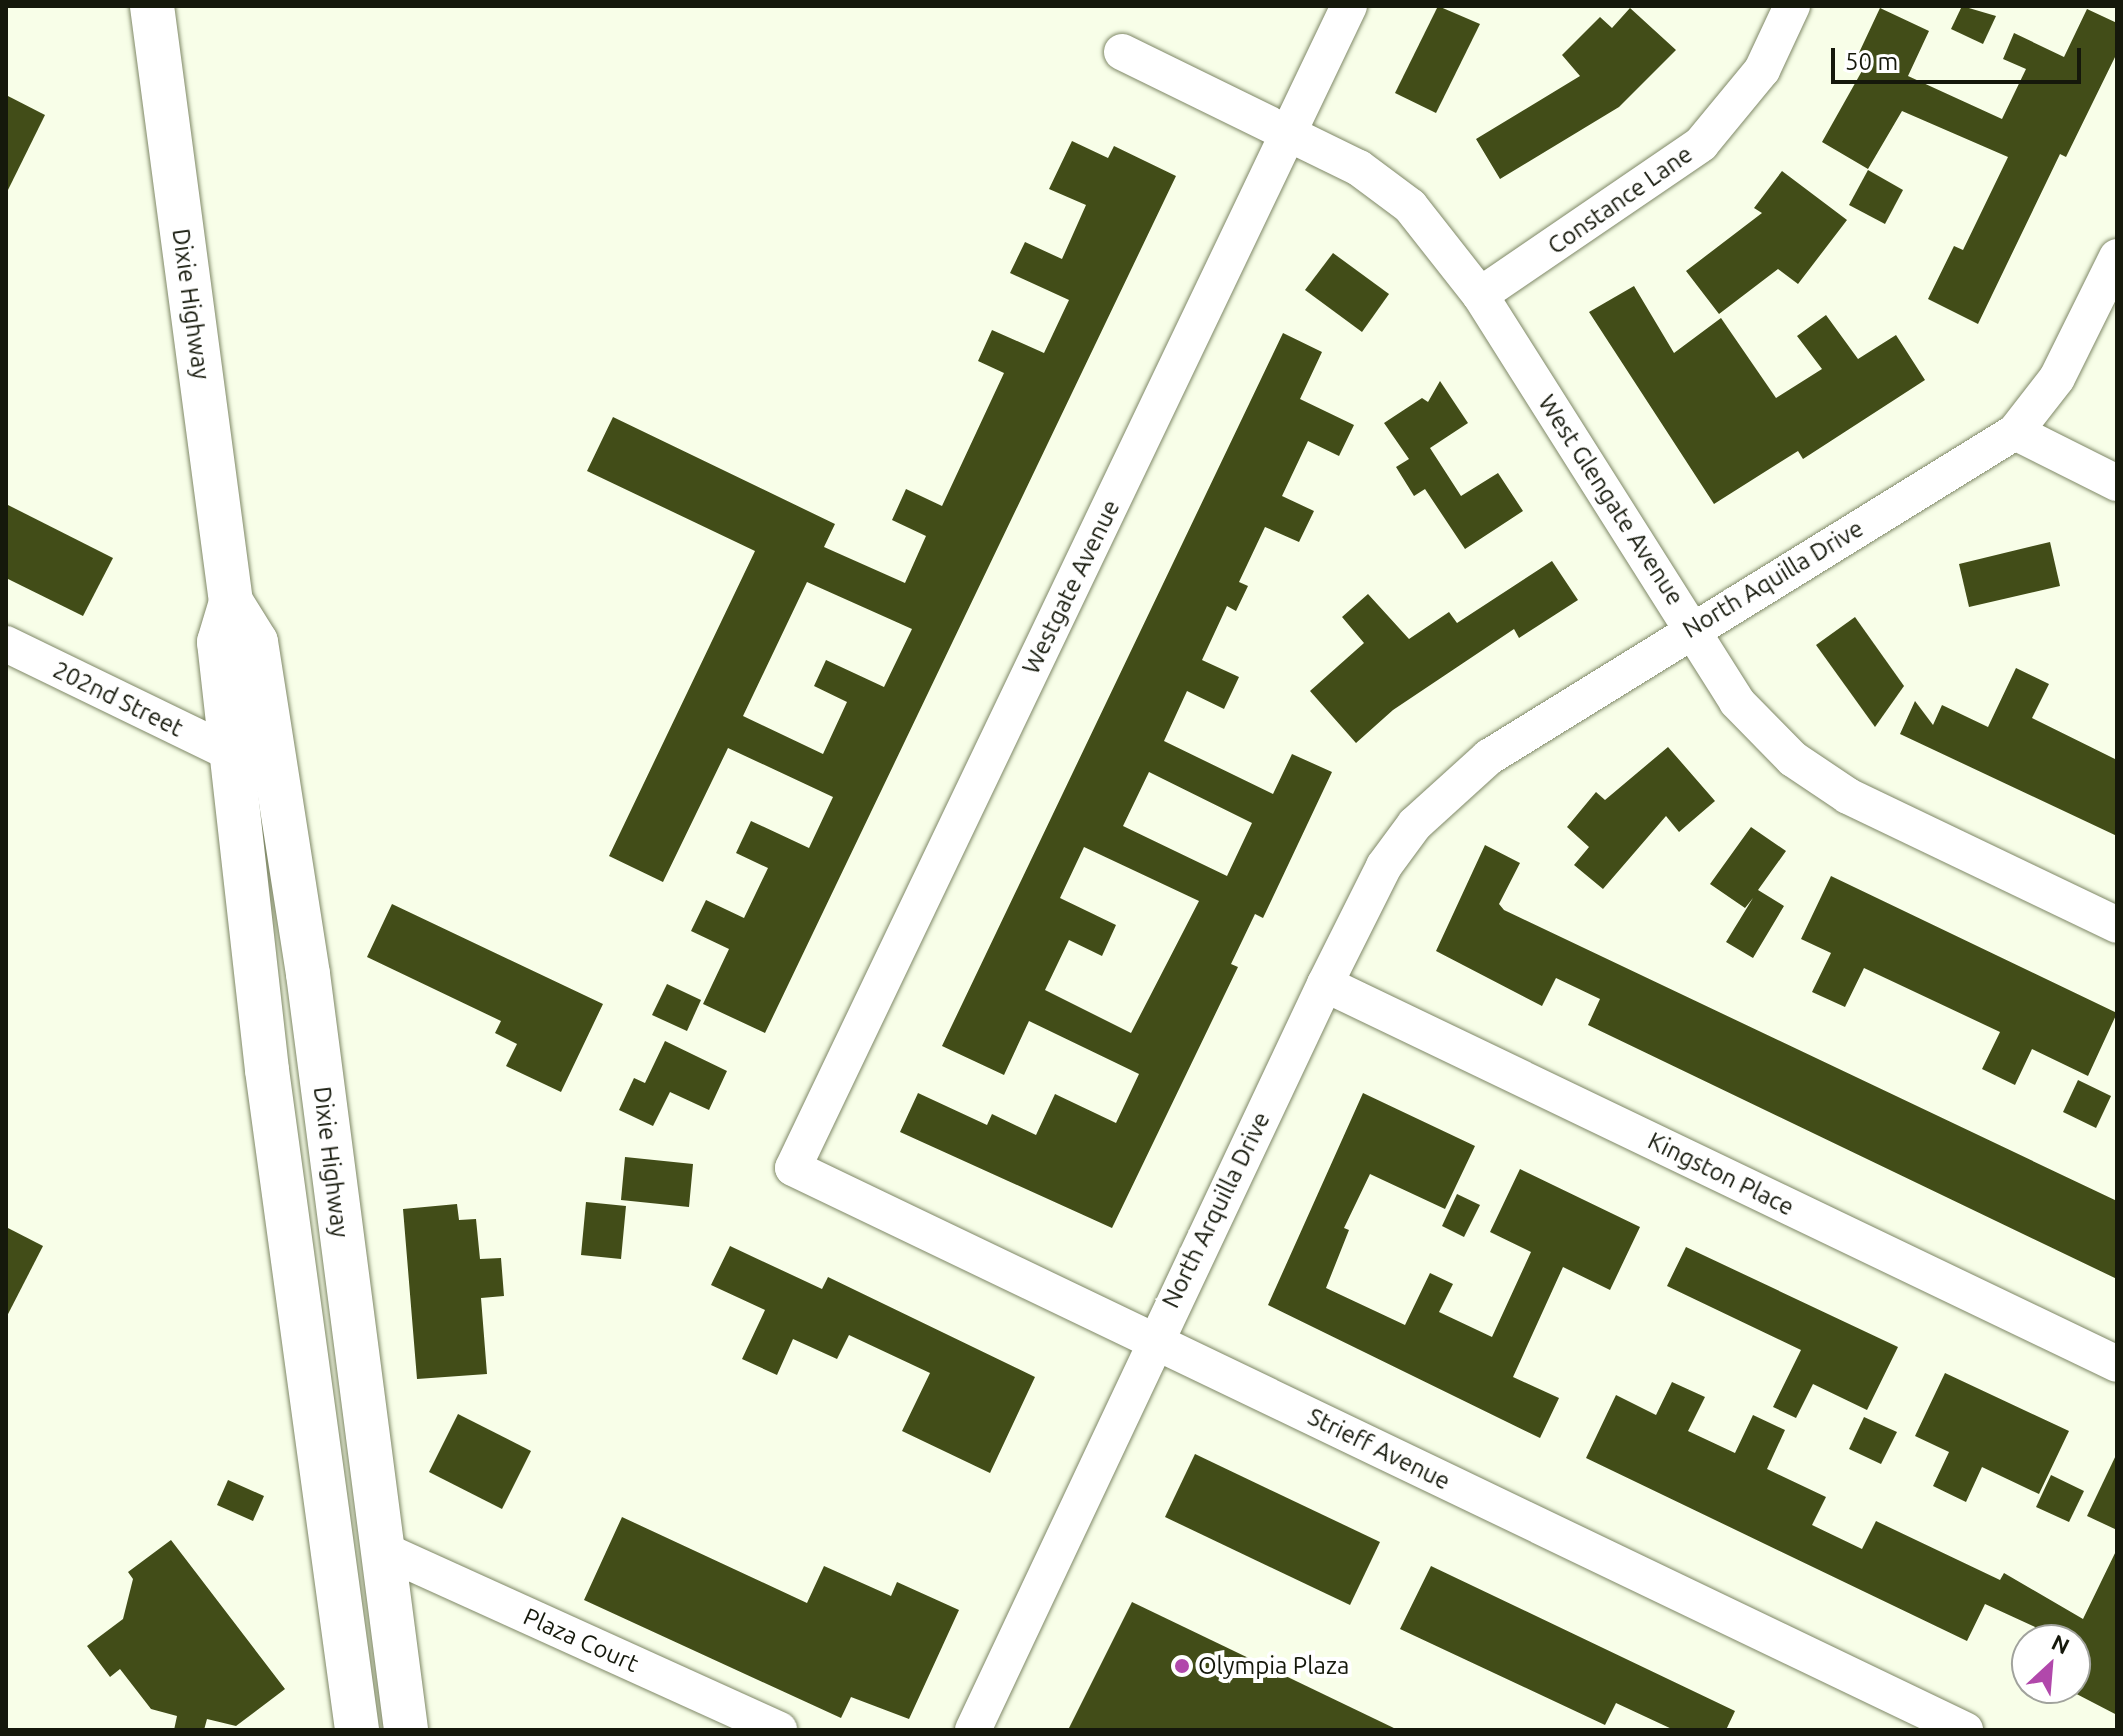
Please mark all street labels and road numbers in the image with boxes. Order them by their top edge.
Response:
street label: Constance Lane [1542,140,1698,260]
street label: Dixie Highway [166,227,216,381]
street label: West Glengate Avenue [1532,390,1690,610]
street label: Westgate Avenue [1016,495,1126,679]
street label: North Aquilla Drive [1678,514,1868,644]
street label: 202nd Street [48,655,188,743]
street label: Dixie Highway [307,1085,355,1239]
street label: North Arquilla Drive [1156,1107,1276,1313]
street label: Kingston Place [1643,1126,1799,1222]
street label: Strieff Avenue [1303,1402,1455,1496]
street label: Plaza Court [519,1602,643,1678]

